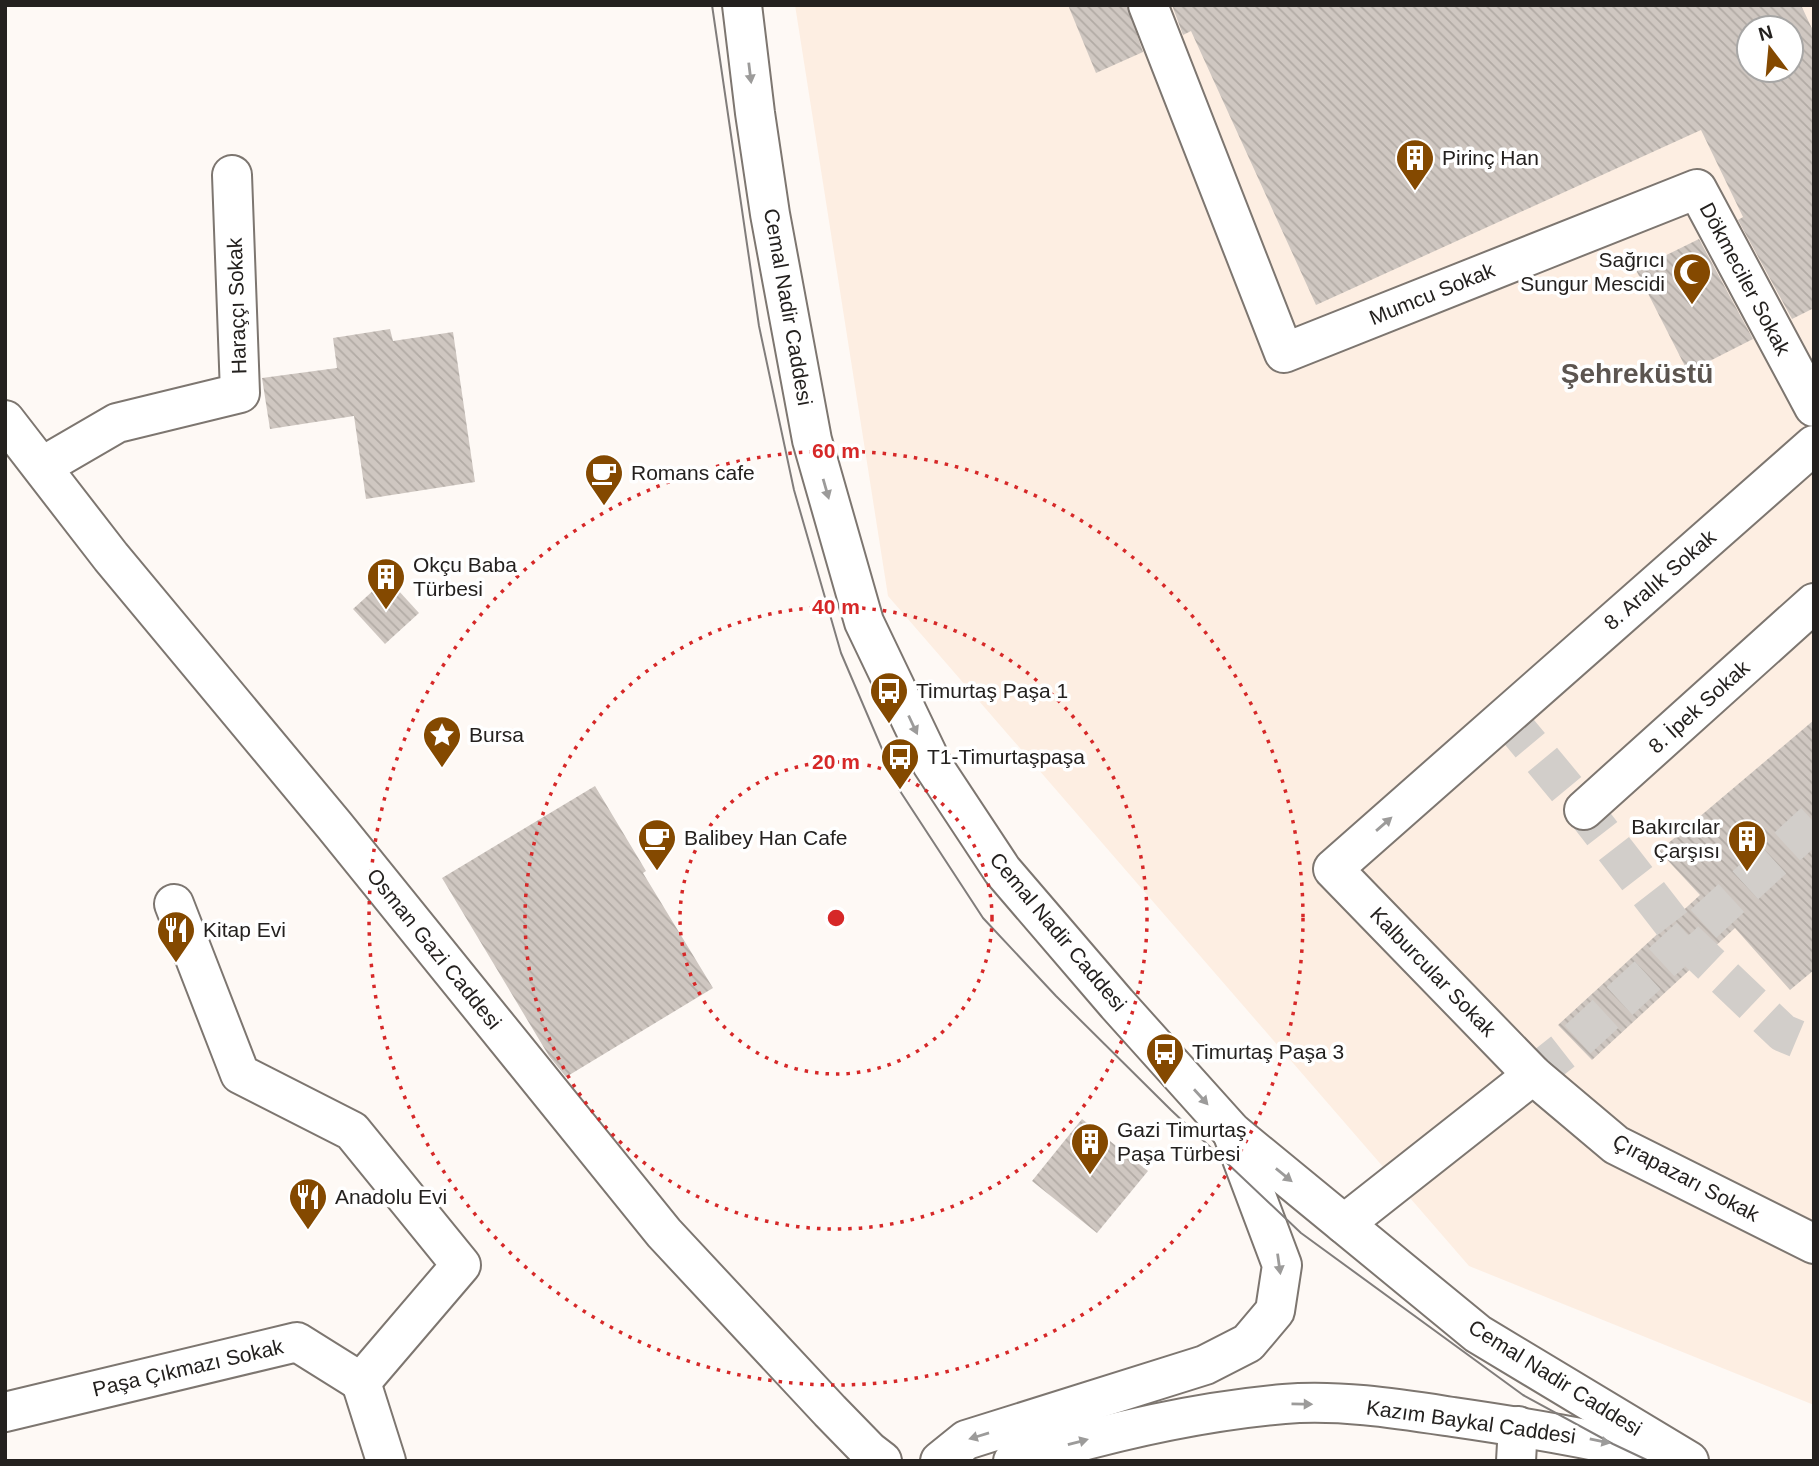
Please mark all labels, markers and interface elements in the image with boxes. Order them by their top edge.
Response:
north arrow [1735,14,1805,84]
text: N [1756,21,1775,45]
one-way arrow [745,62,756,84]
building icon: Pirinç Han [1394,137,1436,192]
place label: Pirinç Han [1442,146,1539,169]
street label: Dökmeciler Sokak [1696,199,1796,359]
street label: Cemal Nadir Caddesi [760,207,817,407]
street label: Haraççı Sokak [223,237,250,375]
place label: Sağrıcı Sungur Mescidi [1520,248,1665,295]
mosque icon: Sağrıcı Sungur Mescidi [1671,251,1713,306]
street label: Mumcu Sokak [1366,258,1498,329]
district label: Şehreküstü [1561,358,1713,389]
text: 60 m [812,439,860,462]
cafe icon: Romans cafe [583,452,625,507]
place label: Romans cafe [631,461,755,484]
one-way arrow [821,479,832,501]
street label: 8. Aralık Sokak [1599,525,1720,634]
place label: Okçu Baba Türbesi [413,553,517,600]
building icon: Okçu Baba Türbesi [365,556,407,611]
text: 40 m [812,595,860,618]
street label: 8. İpek Sokak [1644,655,1754,758]
bus stop icon: Timurtaş Paşa 1 [868,670,910,725]
place label: Timurtaş Paşa 1 [916,679,1068,702]
place icon: Bursa [421,714,463,769]
one-way arrow [907,715,919,735]
place label: Bursa [469,723,524,746]
bus stop icon: T1-Timurtaşpaşa [879,736,921,791]
place label: T1-Timurtaşpaşa [927,745,1085,768]
text: 20 m [812,750,860,773]
place label: Bakırcılar Çarşısı [1631,815,1720,862]
one-way arrow [1375,816,1393,832]
cafe icon: Balibey Han Cafe [636,817,678,872]
building icon: Bakırcılar Çarşısı [1726,818,1768,873]
place label: Balibey Han Cafe [684,826,847,849]
street label: Cemal Nadir Caddesi [985,848,1131,1016]
street label: Osman Gazi Caddesi [363,864,506,1033]
street label: Kalburcular Sokak [1366,902,1501,1041]
centre of rings [824,906,848,930]
restaurant icon: Kitap Evi [155,909,197,964]
place label: Kitap Evi [203,918,286,941]
bus stop icon: Timurtaş Paşa 3 [1144,1031,1186,1086]
place label: Timurtaş Paşa 3 [1192,1040,1344,1063]
one-way arrow [1193,1088,1209,1106]
place label: Gazi Timurtaş Paşa Türbesi [1117,1118,1247,1165]
building icon: Gazi Timurtaş Paşa Türbesi [1069,1121,1111,1176]
street label: Çırapazarı Sokak [1609,1129,1764,1226]
one-way arrow [1276,1167,1293,1182]
restaurant icon: Anadolu Evi [287,1176,329,1231]
place label: Anadolu Evi [335,1185,447,1208]
one-way arrow [1274,1254,1285,1276]
street label: Cemal Nadir Caddesi [1465,1315,1646,1440]
street label: Paşa Çıkmazı Sokak [90,1334,286,1401]
street label: Kazım Baykal Caddesi [1365,1395,1577,1448]
one-way arrow [1291,1398,1313,1410]
one-way arrow [968,1431,989,1441]
one-way arrow [1589,1436,1611,1447]
one-way arrow [1068,1437,1089,1447]

